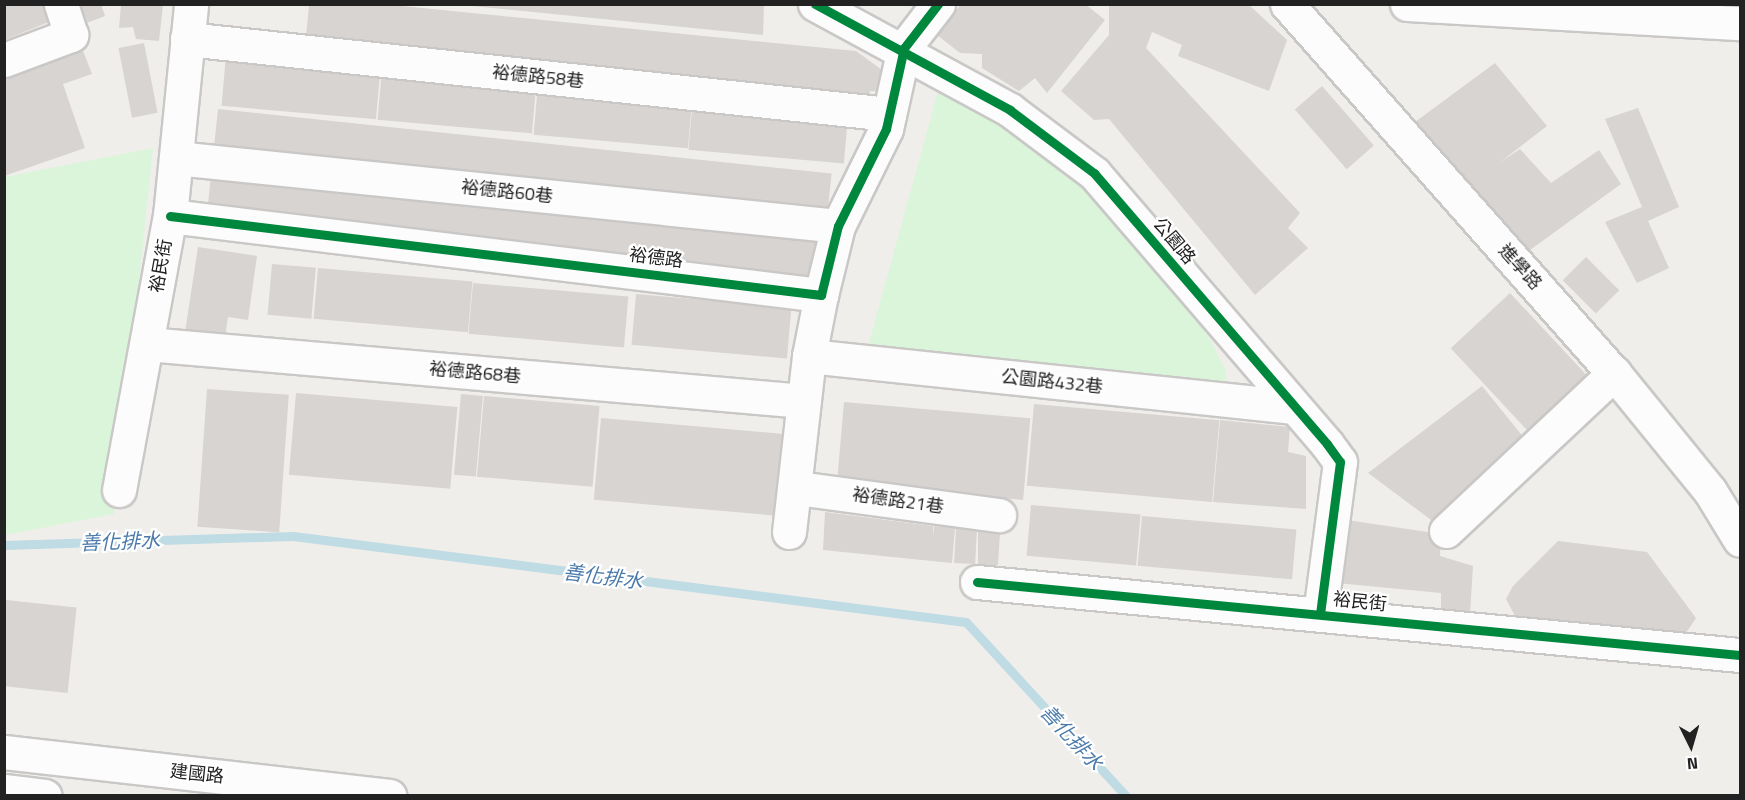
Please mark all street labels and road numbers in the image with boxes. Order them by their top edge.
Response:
street label: 裕德路58巷 [491,61,585,93]
street label: 裕德路60巷 [460,176,554,208]
street label: 公園路 [1148,213,1200,269]
street label: 裕民街 [146,238,176,294]
street label: 進學路 [1494,240,1546,294]
street label: 裕德路 [628,244,684,272]
street label: 裕德路68巷 [428,358,522,388]
street label: 公園路432巷 [1000,366,1104,398]
street label: 裕德路21巷 [851,484,945,518]
street label: 裕民街 [1332,588,1388,616]
street label: 建國路 [169,760,225,788]

